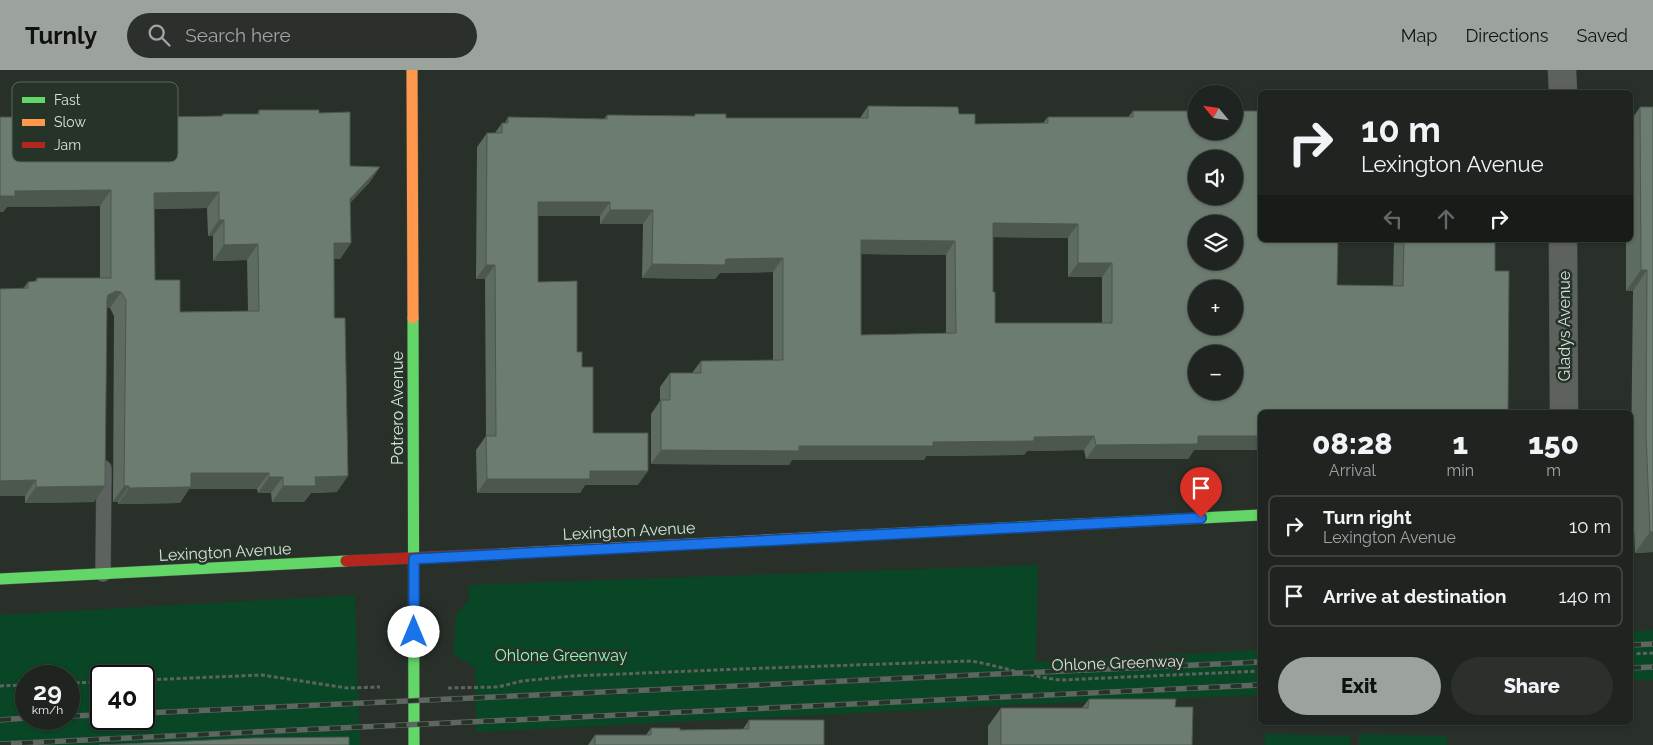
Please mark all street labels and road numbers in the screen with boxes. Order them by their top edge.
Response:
street label: Gladys Avenue [1555,271,1574,381]
street label: Potrero Avenue [388,351,407,465]
street label: Lexington Avenue [562,518,696,544]
street label: Lexington Avenue [158,539,292,565]
street label: Ohlone Greenway [1051,651,1185,675]

